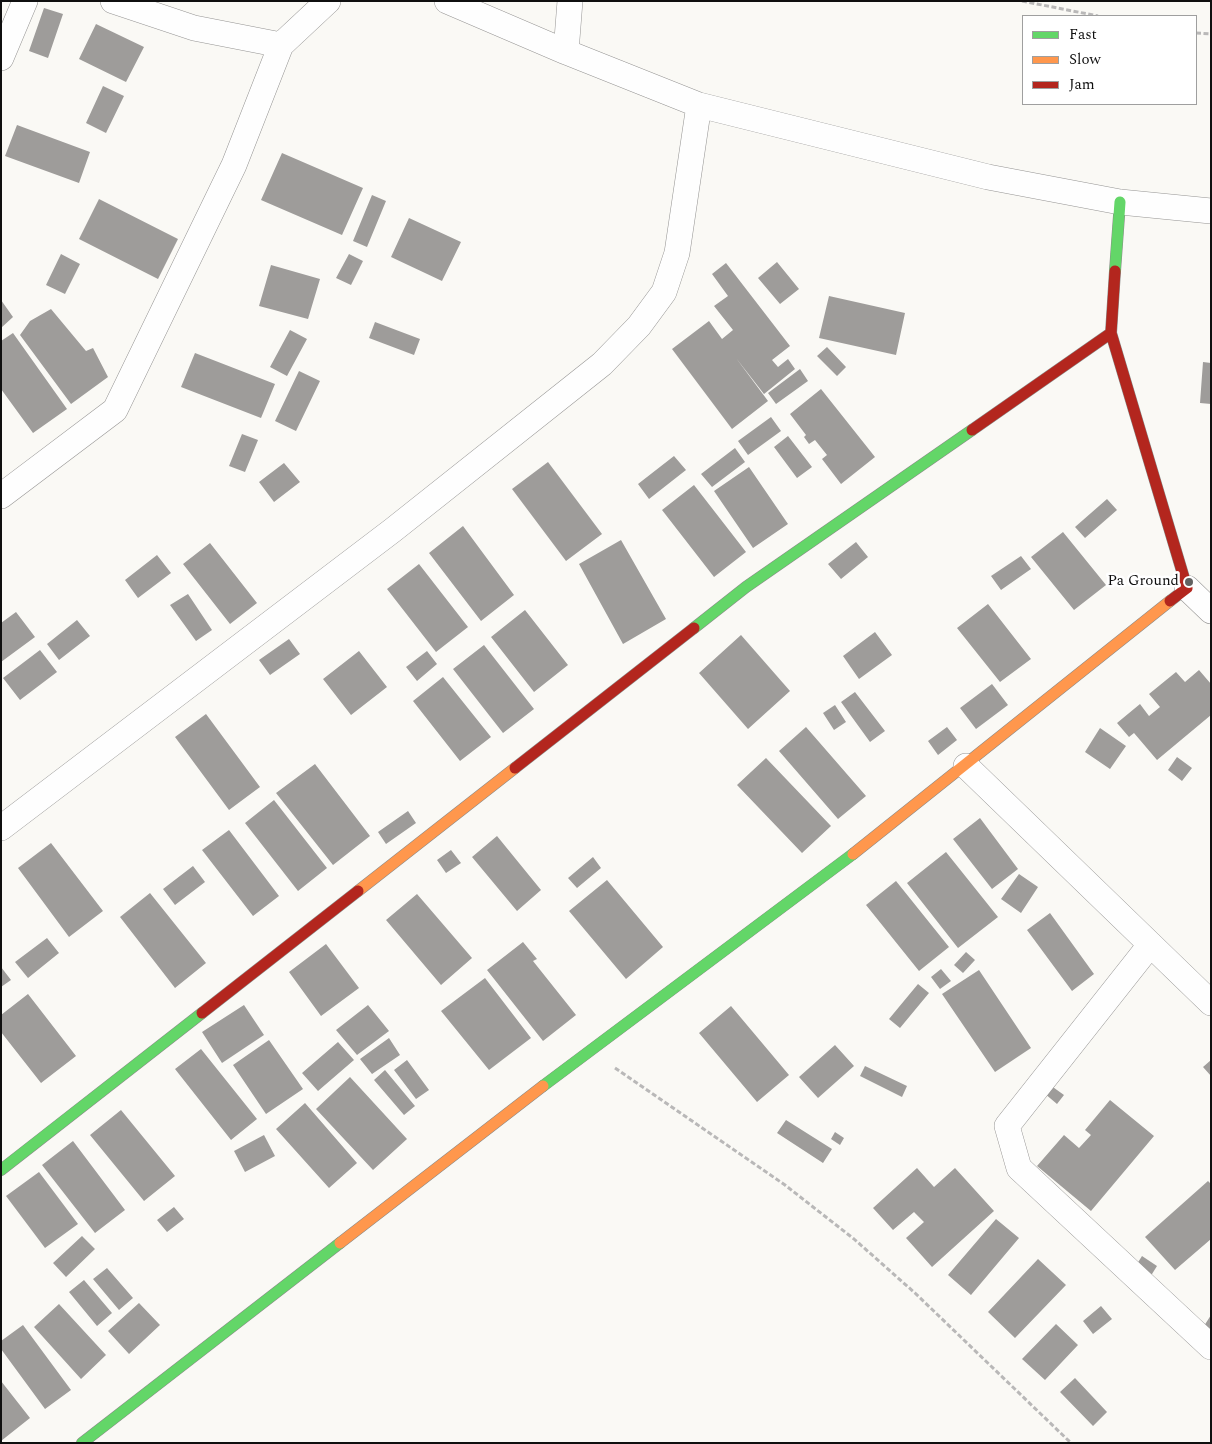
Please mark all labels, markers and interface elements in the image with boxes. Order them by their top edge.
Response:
legend [1022,15,1197,105]
text: Fast [1069,23,1097,46]
text: Slow [1069,48,1101,71]
text: Jam [1069,73,1095,96]
place label: Pa Ground [1108,573,1179,591]
marker: Pa Ground [1183,576,1195,588]

